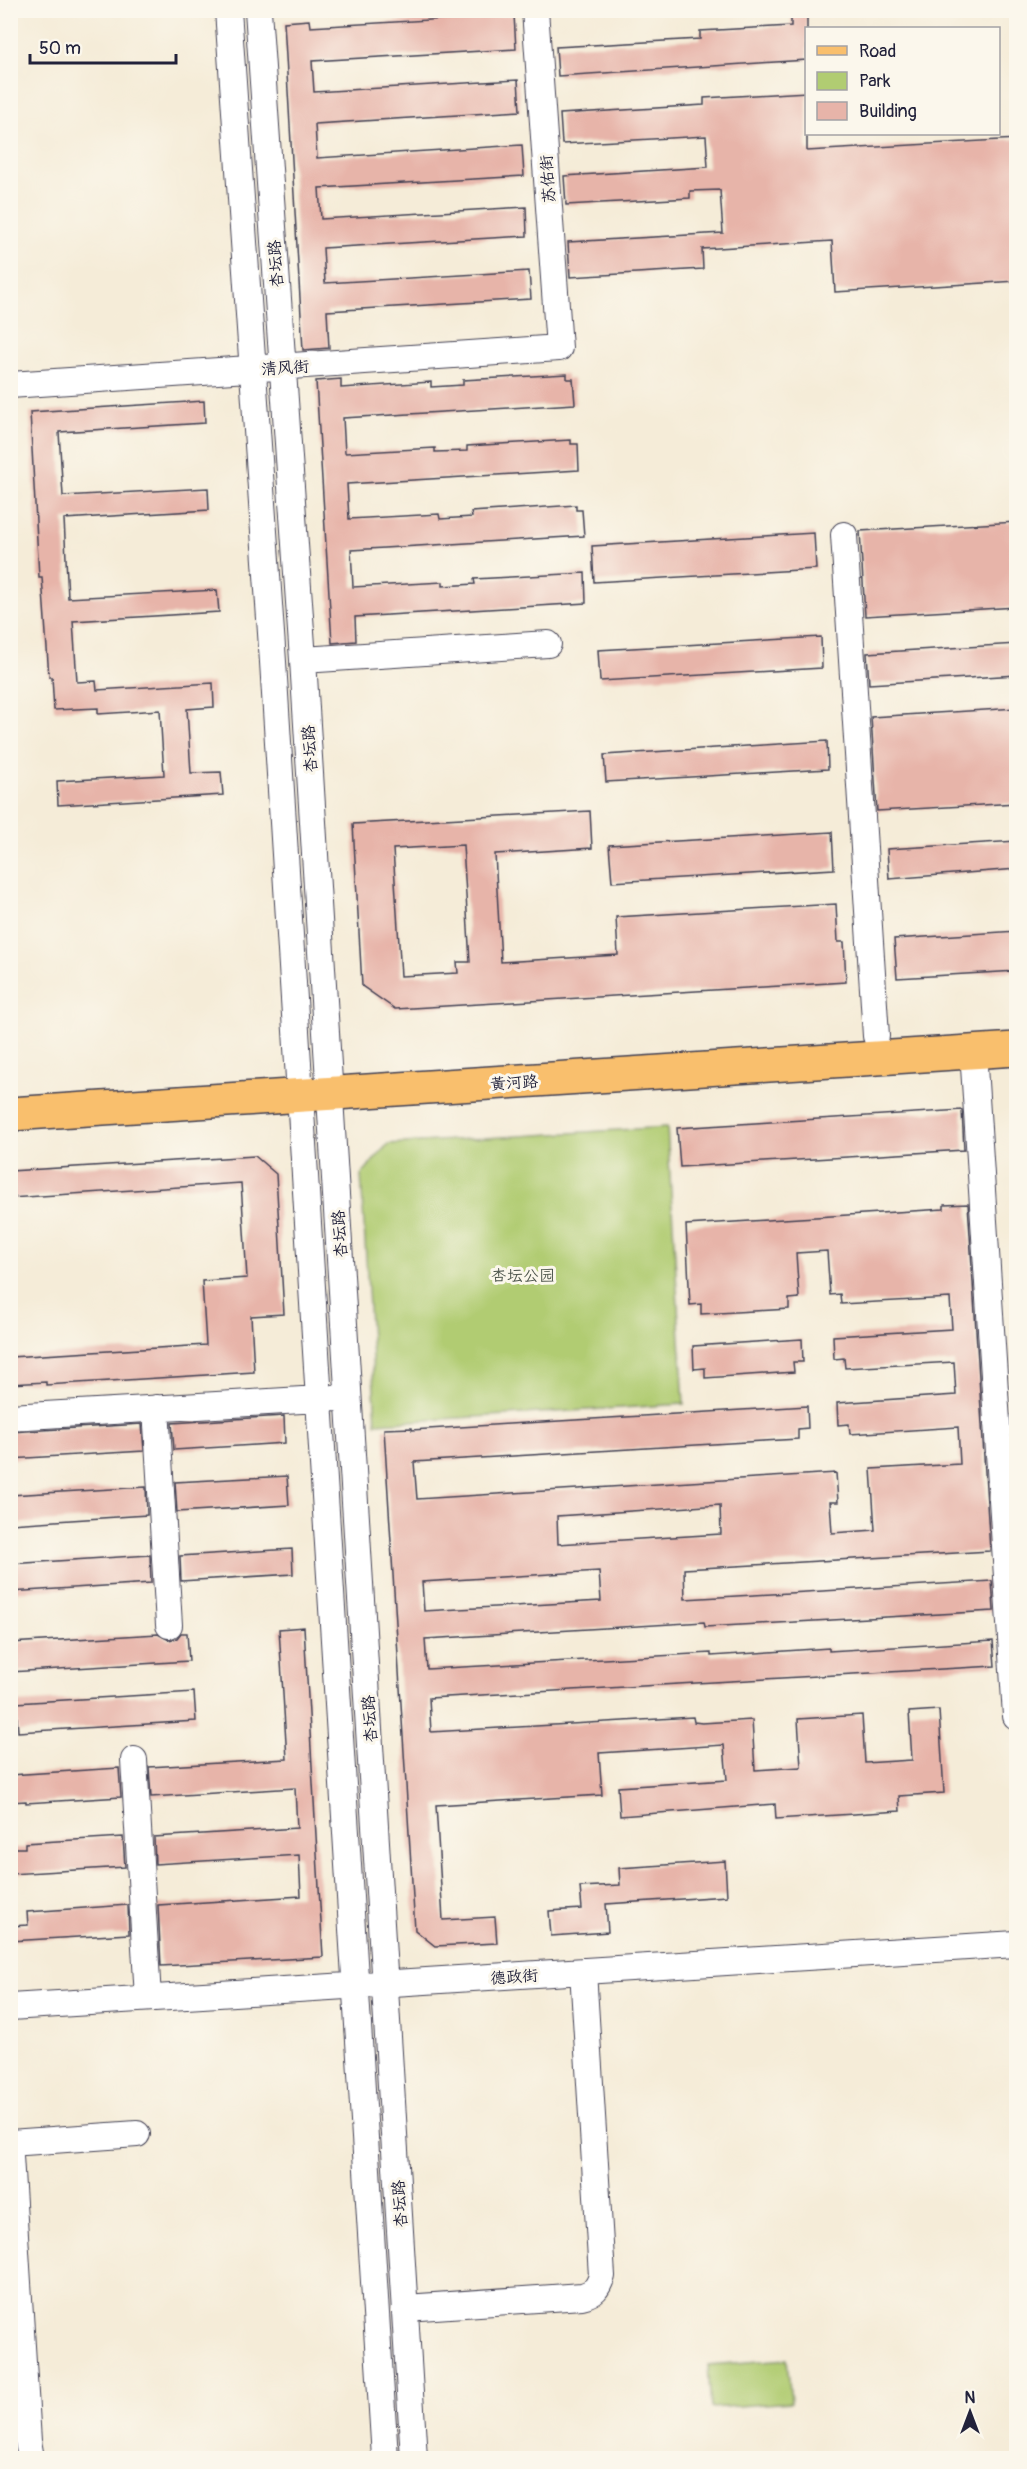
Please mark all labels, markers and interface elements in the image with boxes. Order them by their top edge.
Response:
scale bar [30,27,176,65]
legend [805,27,1000,135]
text: 50 m [39,37,81,60]
text: Road [859,40,896,63]
text: Park [859,70,891,93]
text: Building [859,100,917,123]
street label: 苏佑街 [536,154,560,204]
street label: 杏坛路 [264,239,288,289]
street label: 清风街 [260,356,310,380]
street label: 杏坛路 [298,724,322,774]
street label: 黄河路 [489,1071,539,1095]
street label: 杏坛路 [328,1209,352,1259]
park label: 杏坛公园 [491,1266,555,1286]
street label: 杏坛路 [358,1694,382,1744]
street label: 德政街 [489,1965,539,1989]
street label: 杏坛路 [388,2179,412,2229]
north arrow [940,2382,1000,2442]
text: N [965,2388,976,2408]

